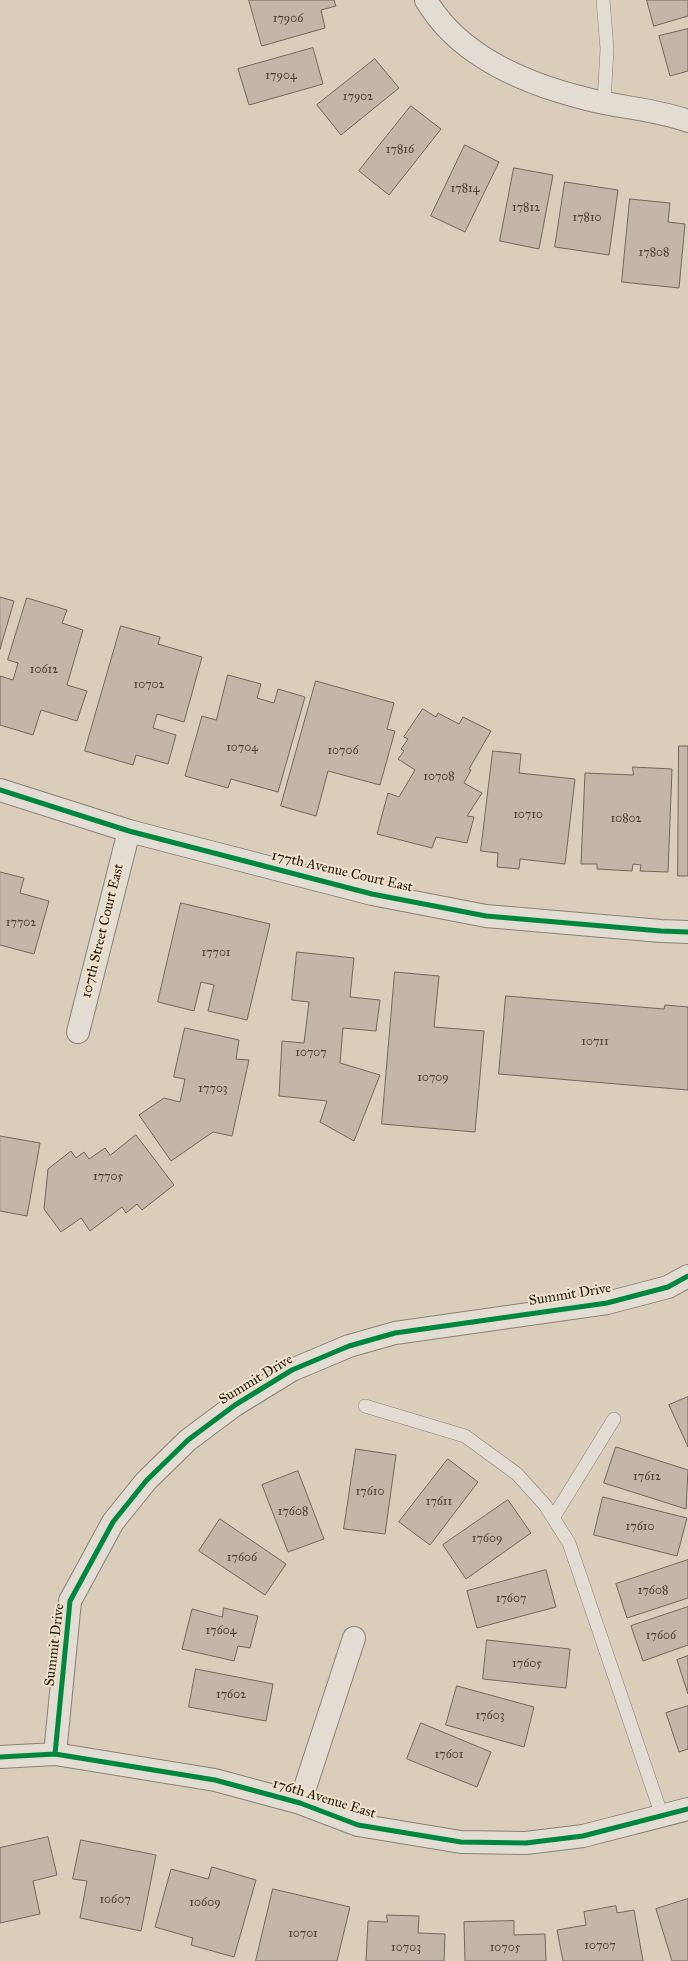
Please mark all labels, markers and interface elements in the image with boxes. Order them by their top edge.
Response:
house number: 17906 [273,12,303,26]
house number: 17904 [265,69,297,83]
house number: 17902 [343,90,373,104]
house number: 17816 [386,143,414,157]
house number: 17814 [451,182,479,196]
house number: 17812 [512,201,540,215]
house number: 17810 [572,211,602,225]
house number: 17808 [639,246,669,260]
house number: 10612 [30,663,58,677]
house number: 10702 [134,678,164,692]
house number: 10704 [226,741,258,755]
house number: 10706 [327,744,359,758]
house number: 10708 [423,770,455,784]
house number: 10710 [513,808,543,822]
house number: 10802 [611,812,641,826]
street label: 177th Avenue Court East [270,848,414,896]
street label: 107th Street Court East [78,862,128,1000]
house number: 17702 [6,916,36,930]
house number: 17701 [201,946,231,960]
house number: 10711 [581,1035,609,1049]
house number: 10707 [295,1046,327,1060]
house number: 10709 [417,1071,449,1085]
house number: 17703 [198,1082,228,1096]
house number: 17705 [93,1170,123,1184]
street label: Summit Drive [528,1280,612,1310]
street label: Summit Drive [216,1351,296,1409]
house number: 17612 [633,1470,661,1484]
house number: 17610 [356,1485,384,1499]
house number: 17611 [426,1495,452,1509]
house number: 17608 [278,1505,308,1519]
house number: 17610 [626,1520,654,1534]
house number: 17609 [472,1532,502,1546]
house number: 17606 [227,1551,257,1565]
house number: 17608 [638,1584,668,1598]
house number: 17607 [496,1592,526,1606]
street label: Summit Drive [42,1603,68,1687]
house number: 17604 [206,1624,236,1638]
house number: 17606 [646,1629,676,1643]
house number: 17605 [512,1657,542,1671]
house number: 17602 [216,1688,246,1702]
house number: 17603 [475,1709,505,1723]
house number: 17601 [435,1748,463,1762]
street label: 176th Avenue East [270,1775,378,1823]
house number: 10607 [99,1893,131,1907]
house number: 10609 [189,1896,221,1910]
house number: 10701 [288,1927,318,1941]
house number: 10707 [584,1939,616,1953]
house number: 10703 [391,1941,421,1955]
house number: 10705 [490,1941,520,1955]

